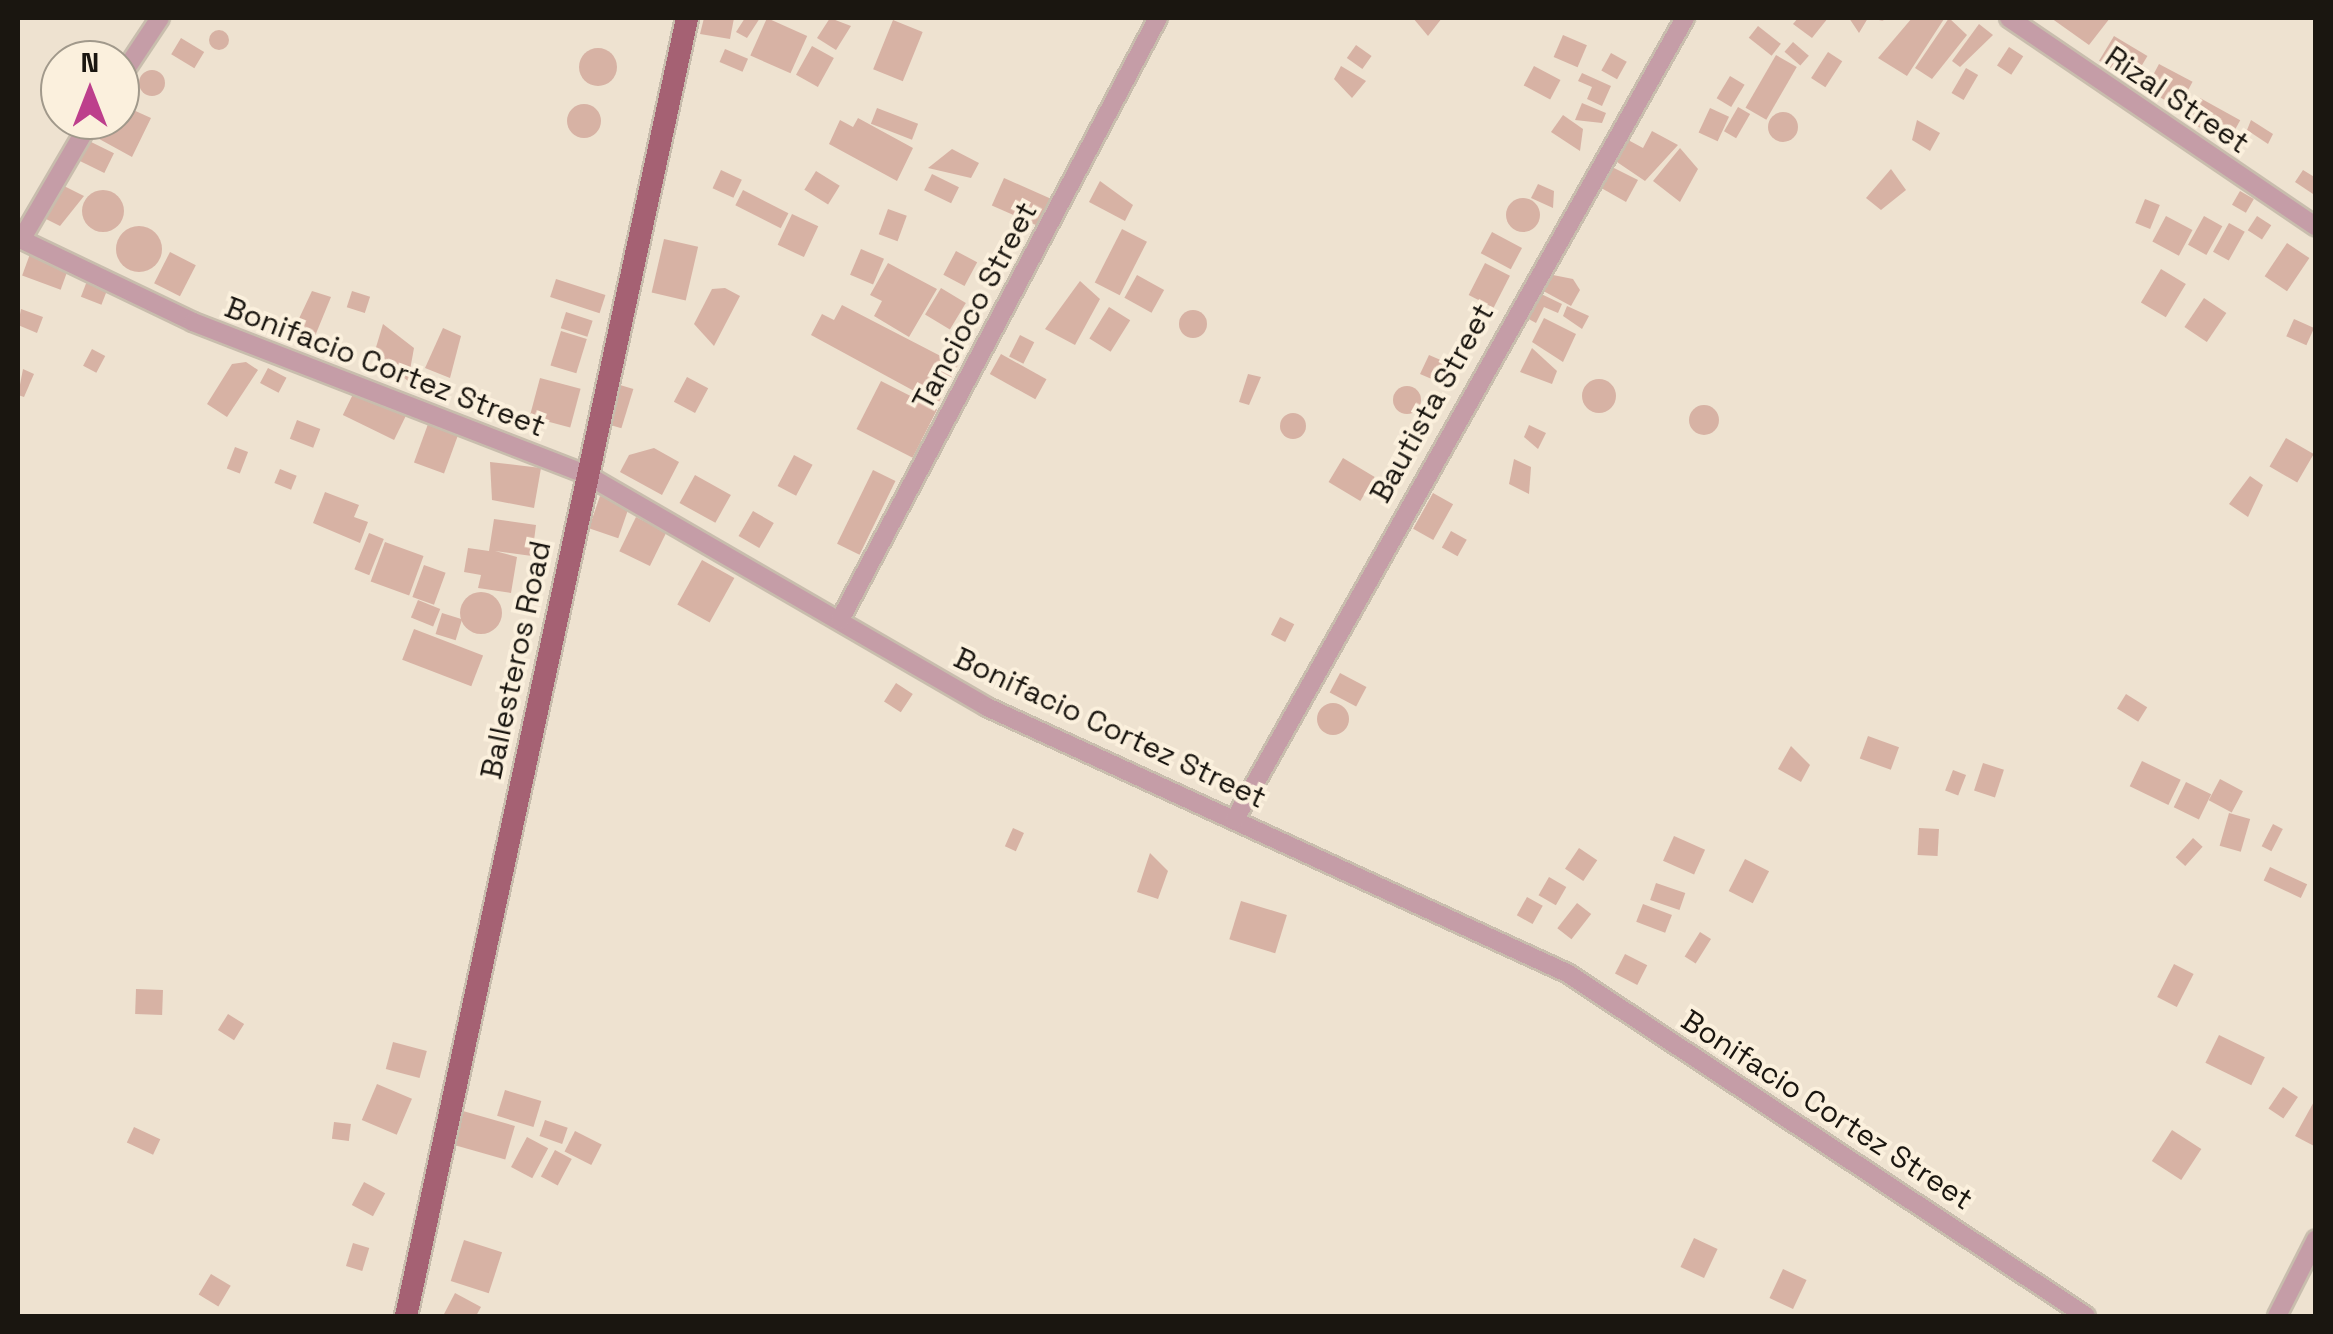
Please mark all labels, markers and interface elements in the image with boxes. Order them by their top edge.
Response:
street label: Rizal Street [2098,39,2256,161]
north arrow [40,40,140,140]
text: N [81,44,99,80]
street label: Tancioco Street [905,196,1045,416]
street label: Bonifacio Cortez Street [220,289,550,445]
street label: Bautista Street [1362,297,1502,509]
street label: Ballesteros Road [473,538,559,782]
street label: Bonifacio Cortez Street [948,640,1272,816]
street label: Bonifacio Cortez Street [1675,1002,1979,1218]

